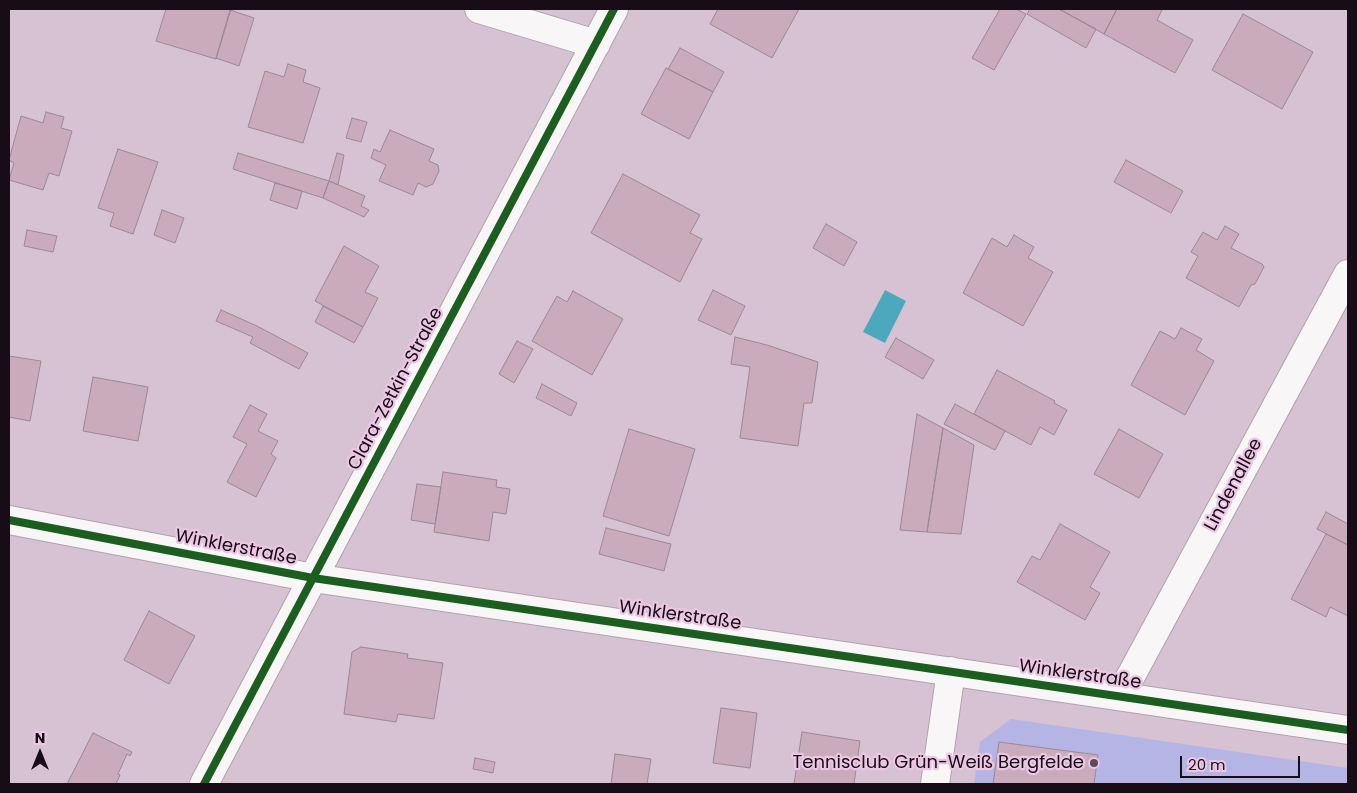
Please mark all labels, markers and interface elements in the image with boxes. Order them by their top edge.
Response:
street label: Clara-Zetkin-Straße [344,304,448,474]
street label: Lindenallee [1201,435,1267,535]
street label: Winklerstraße [173,526,299,570]
street label: Winklerstraße [617,597,743,635]
street label: Winklerstraße [1017,656,1143,694]
north arrow [15,728,65,778]
text: N [35,728,45,748]
scale bar [1182,746,1302,778]
place label: Tennisclub Grün-Weiß Bergfelde [793,752,1084,774]
text: 20 m [1188,754,1226,775]
marker: Tennisclub Grün-Weiß Bergfelde [1088,757,1100,769]

